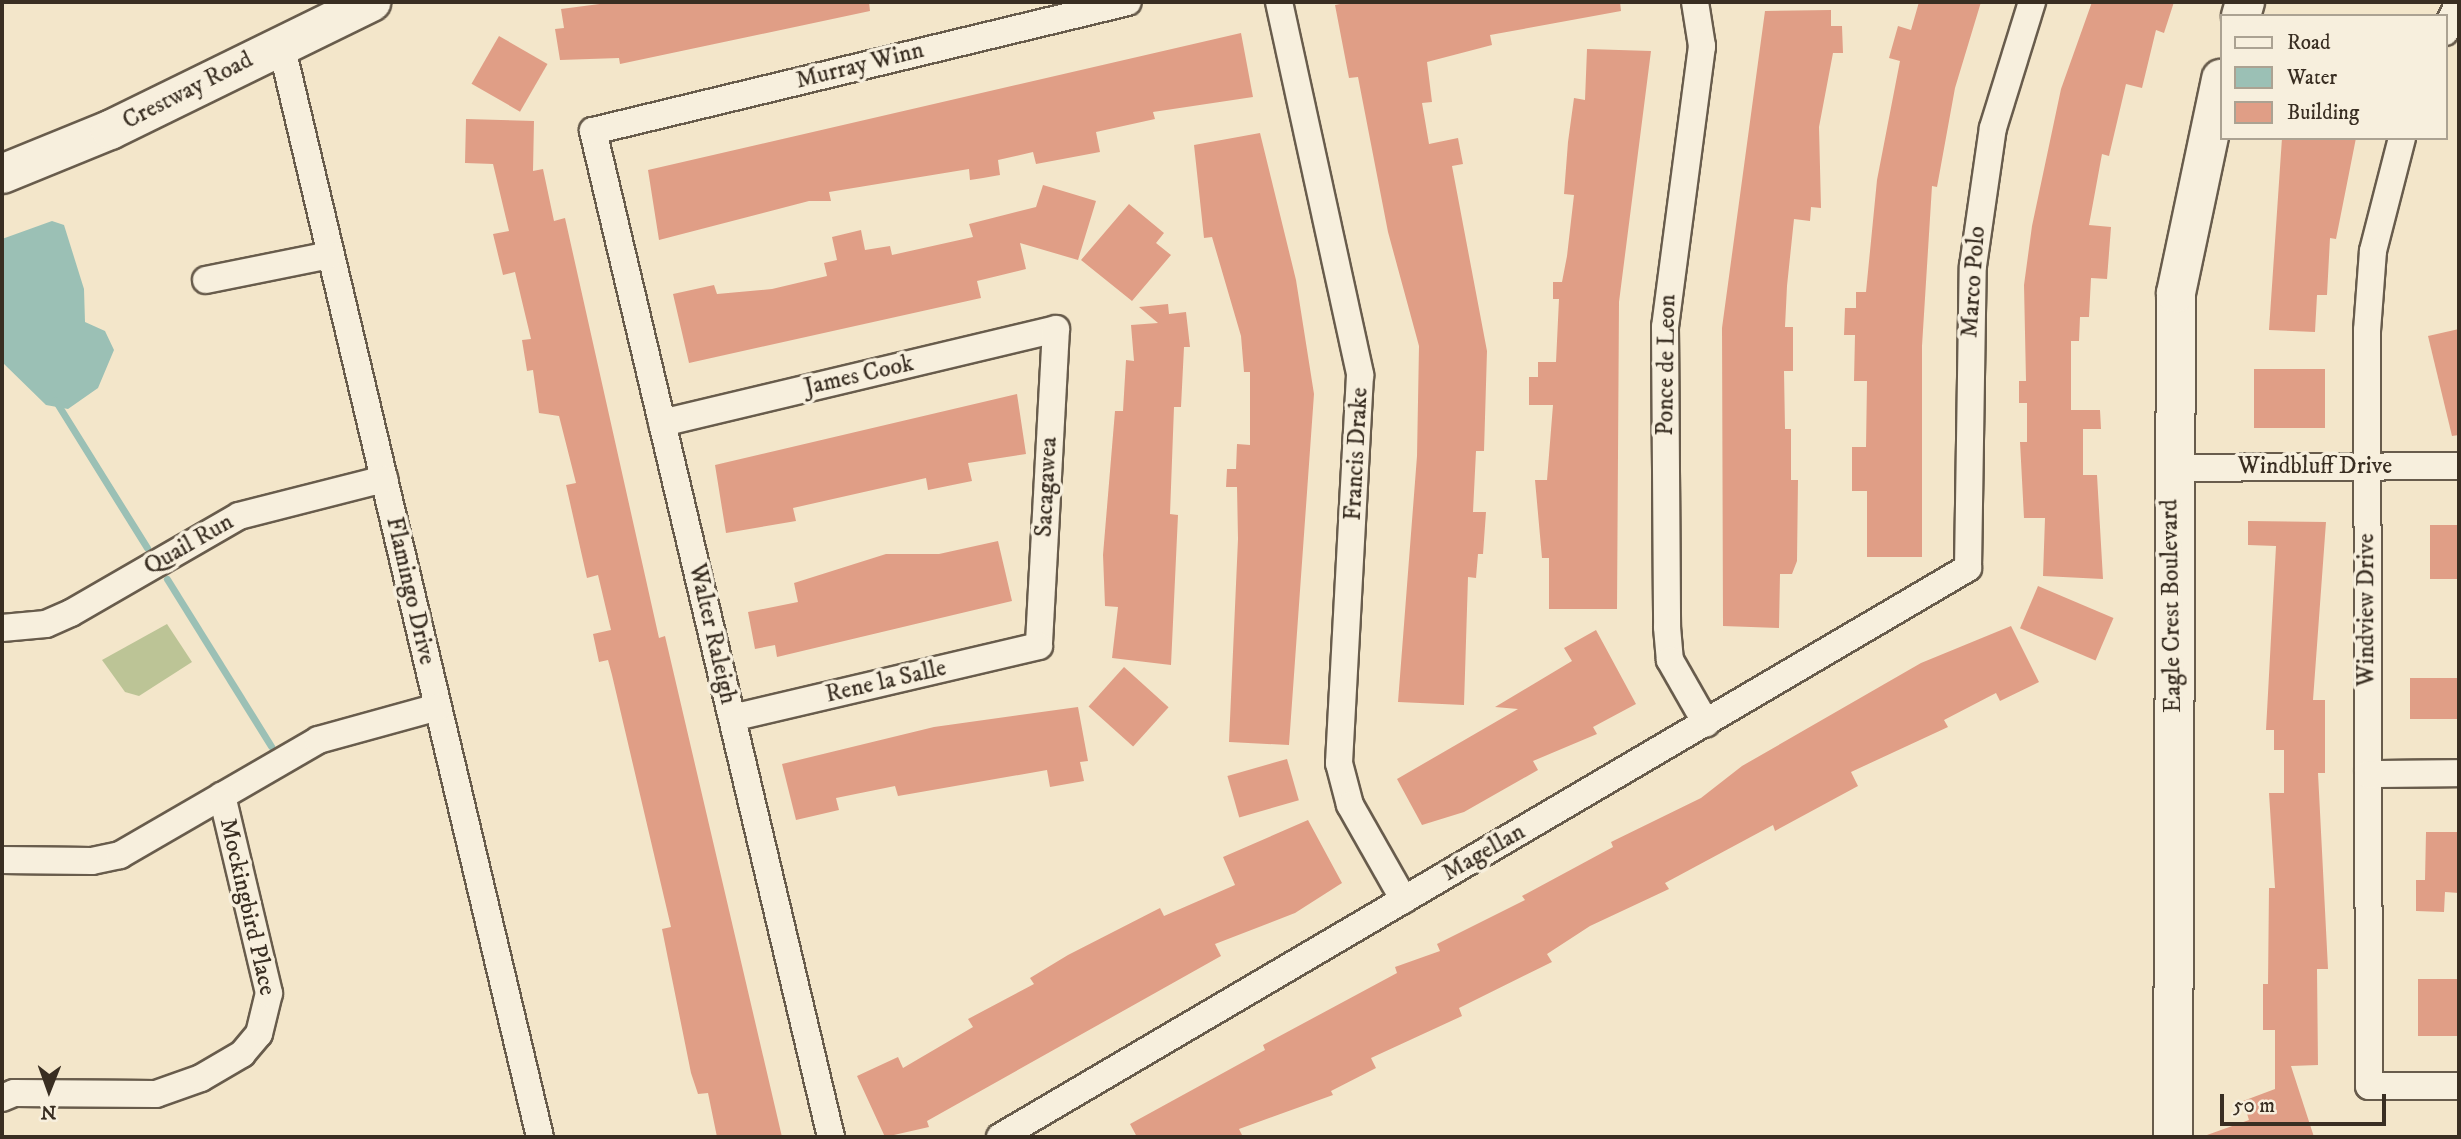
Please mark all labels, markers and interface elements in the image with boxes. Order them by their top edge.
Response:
legend [2220,14,2447,140]
text: Road [2287,30,2331,56]
street label: Murray Winn [793,36,927,96]
street label: Crestway Road [118,46,258,136]
text: Water [2287,65,2337,91]
text: Building [2287,100,2359,126]
street label: Marco Polo [1956,225,1992,339]
street label: Ponce de Leon [1651,294,1683,436]
street label: James Cook [801,349,917,403]
street label: Francis Drake [1339,387,1375,521]
street label: Sacagawea [1030,436,1064,538]
street label: Windbluff Drive [2238,453,2392,481]
street label: Eagle Crest Boulevard [2156,499,2188,713]
street label: Quail Run [139,508,239,582]
street label: Flamingo Drive [379,514,441,668]
street label: Windview Drive [2353,533,2381,687]
street label: Walter Raleigh [682,561,742,707]
street label: Rene la Salle [823,654,949,710]
street label: Mockingbird Place [213,816,281,998]
street label: Magellan [1437,818,1531,888]
north arrow [14,1055,84,1125]
scale bar [2223,1080,2389,1124]
text: 50 m [2233,1093,2275,1119]
text: N [41,1100,57,1123]

